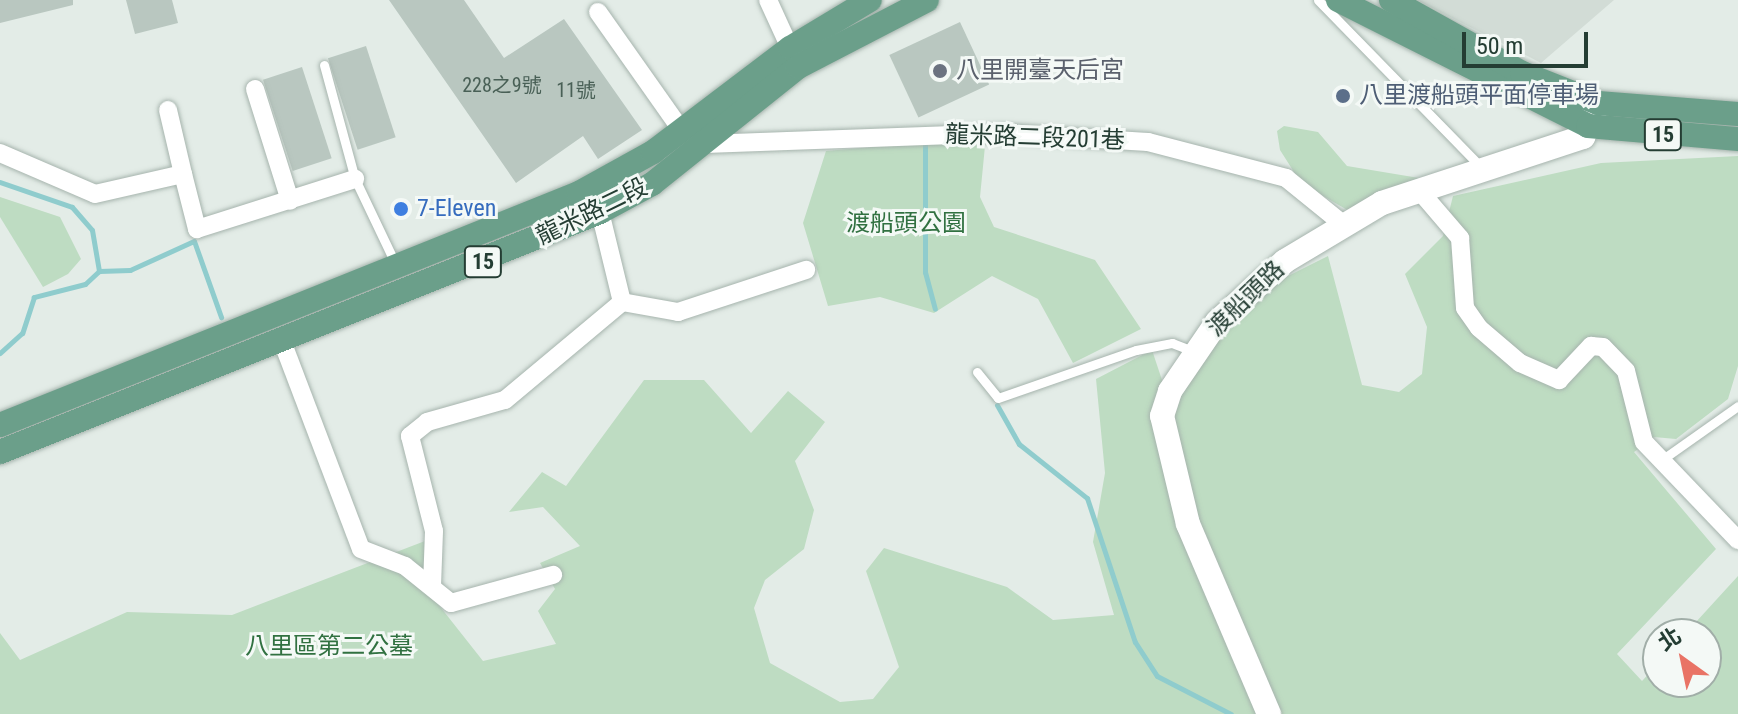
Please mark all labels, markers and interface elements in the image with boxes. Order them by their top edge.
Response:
scale bar [1466,16,1592,66]
text: 50 m [1476,32,1523,60]
place label: 八里開臺天后宮 [956,57,1124,85]
marker: 八里開臺天后宮 [931,62,949,80]
house number: 228之9號 [462,73,542,97]
house number: 11號 [556,78,596,102]
place label: 八里渡船頭平面停車場 [1359,82,1599,110]
marker: 八里渡船頭平面停車場 [1334,87,1352,105]
road number: 15 [1643,117,1683,153]
street label: 龍米路二段201巷 [945,120,1125,156]
street label: 龍米路二段 [532,173,652,251]
place label: 7-Eleven [417,195,496,223]
marker: 7-Eleven [392,200,410,218]
park label: 渡船頭公園 [846,210,966,238]
road number: 15 [463,244,503,280]
street label: 渡船頭路 [1201,255,1291,343]
north arrow [1642,618,1722,698]
text: 北 [1654,623,1686,656]
park label: 八里區第二公墓 [245,633,413,661]

